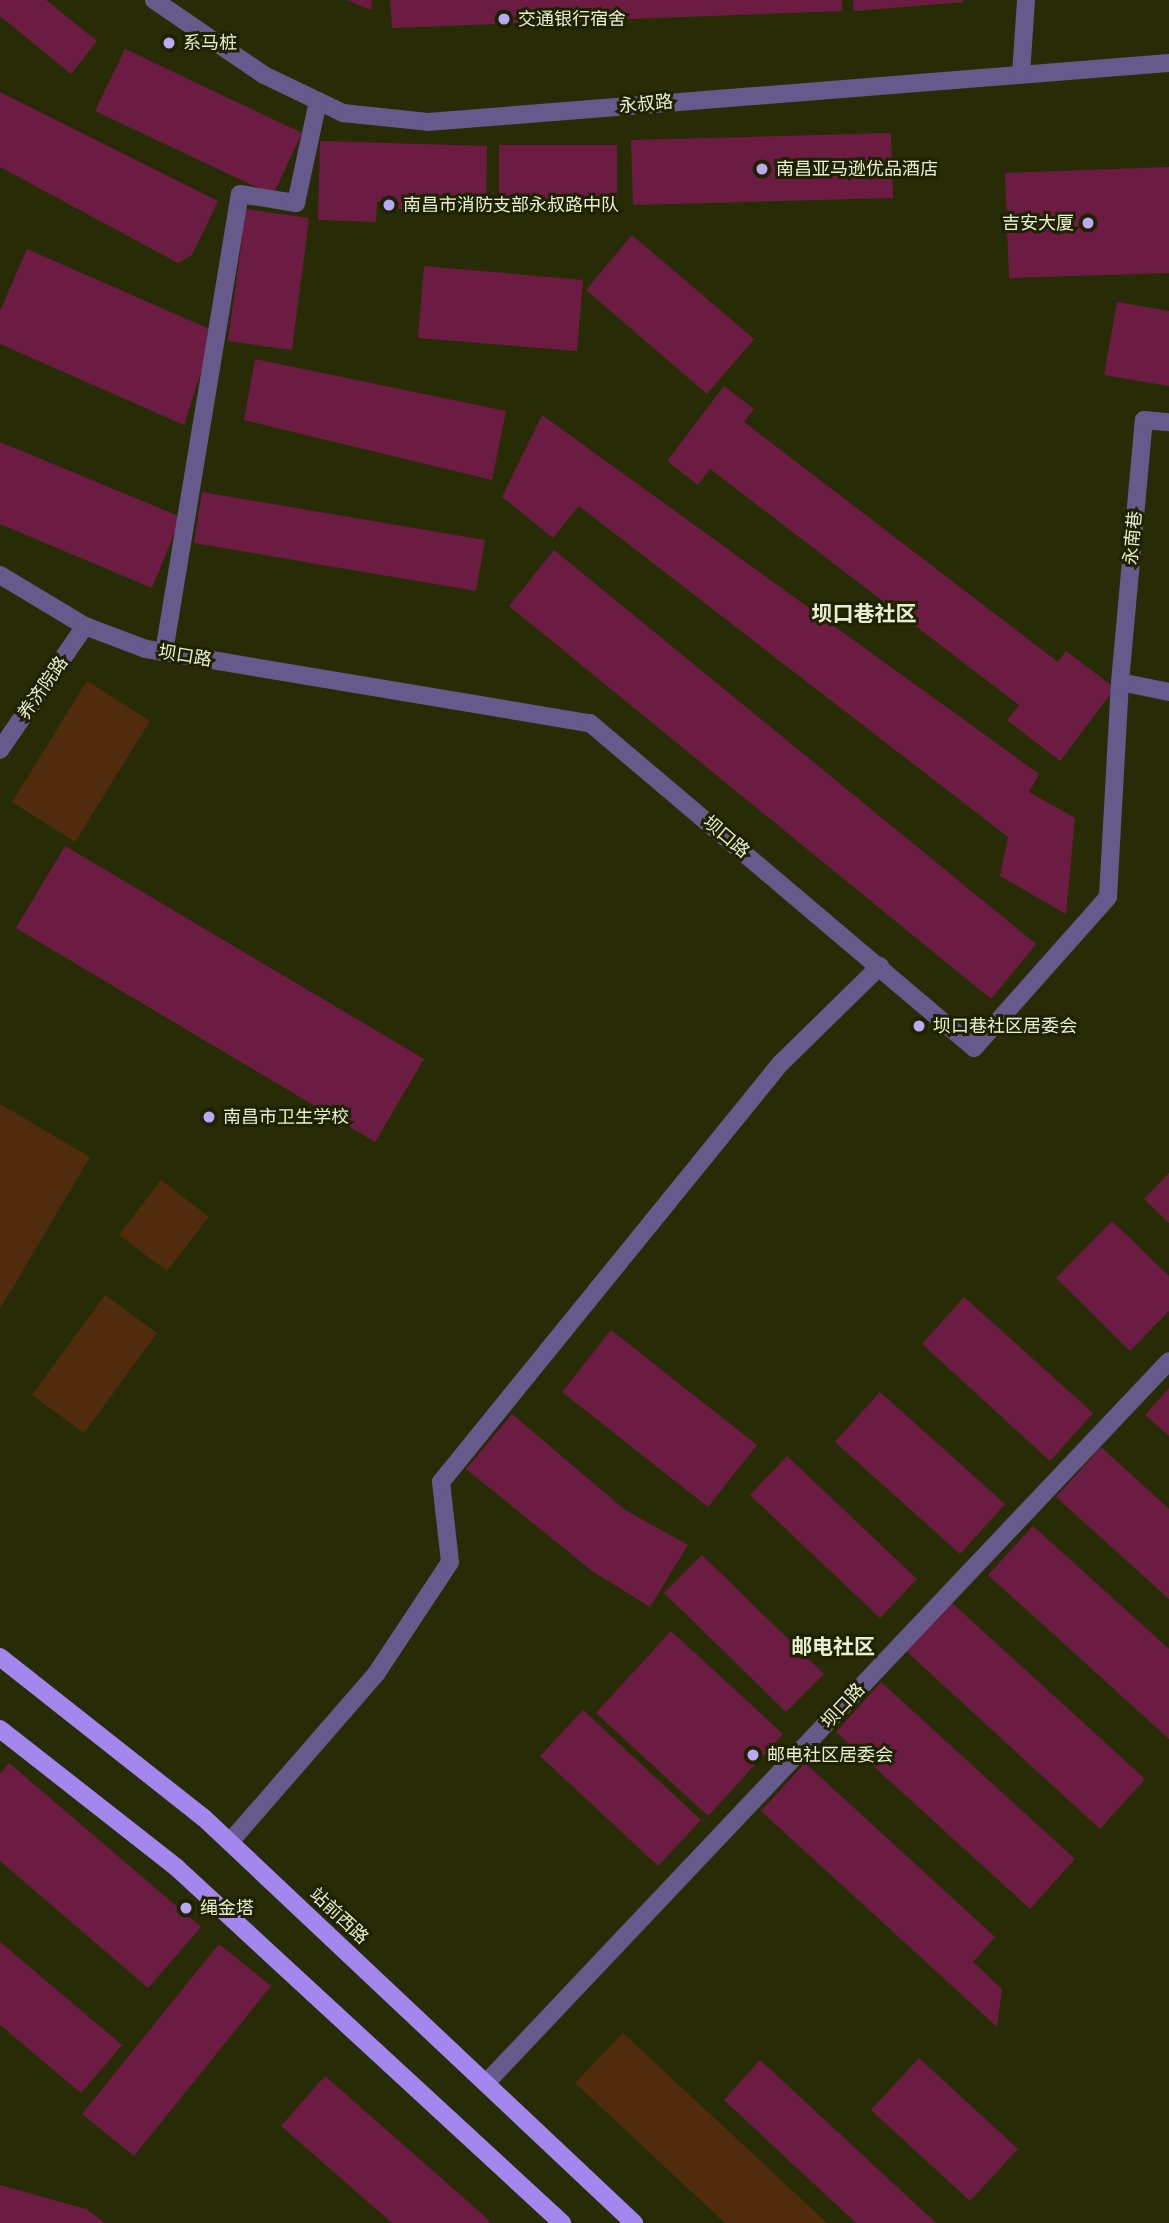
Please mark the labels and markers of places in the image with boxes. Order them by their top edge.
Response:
place label: 交通银行宿舍 [518,8,626,30]
marker: 交通银行宿舍 [496,11,512,27]
place label: 系马桩 [183,32,237,54]
marker: 系马桩 [161,35,177,51]
place label: 南昌亚马逊优品酒店 [776,158,938,180]
marker: 南昌亚马逊优品酒店 [754,161,770,177]
place label: 南昌市消防支部永叔路中队 [403,194,619,216]
marker: 南昌市消防支部永叔路中队 [381,197,397,213]
place label: 吉安大厦 [1002,212,1074,234]
marker: 吉安大厦 [1080,215,1096,231]
place label: 坝口巷社区居委会 [933,1015,1077,1037]
marker: 坝口巷社区居委会 [911,1018,927,1034]
place label: 南昌市卫生学校 [223,1106,349,1128]
marker: 南昌市卫生学校 [201,1109,217,1125]
place label: 邮电社区居委会 [767,1744,893,1766]
marker: 邮电社区居委会 [745,1747,761,1763]
place label: 绳金塔 [200,1897,254,1919]
marker: 绳金塔 [178,1900,194,1916]

